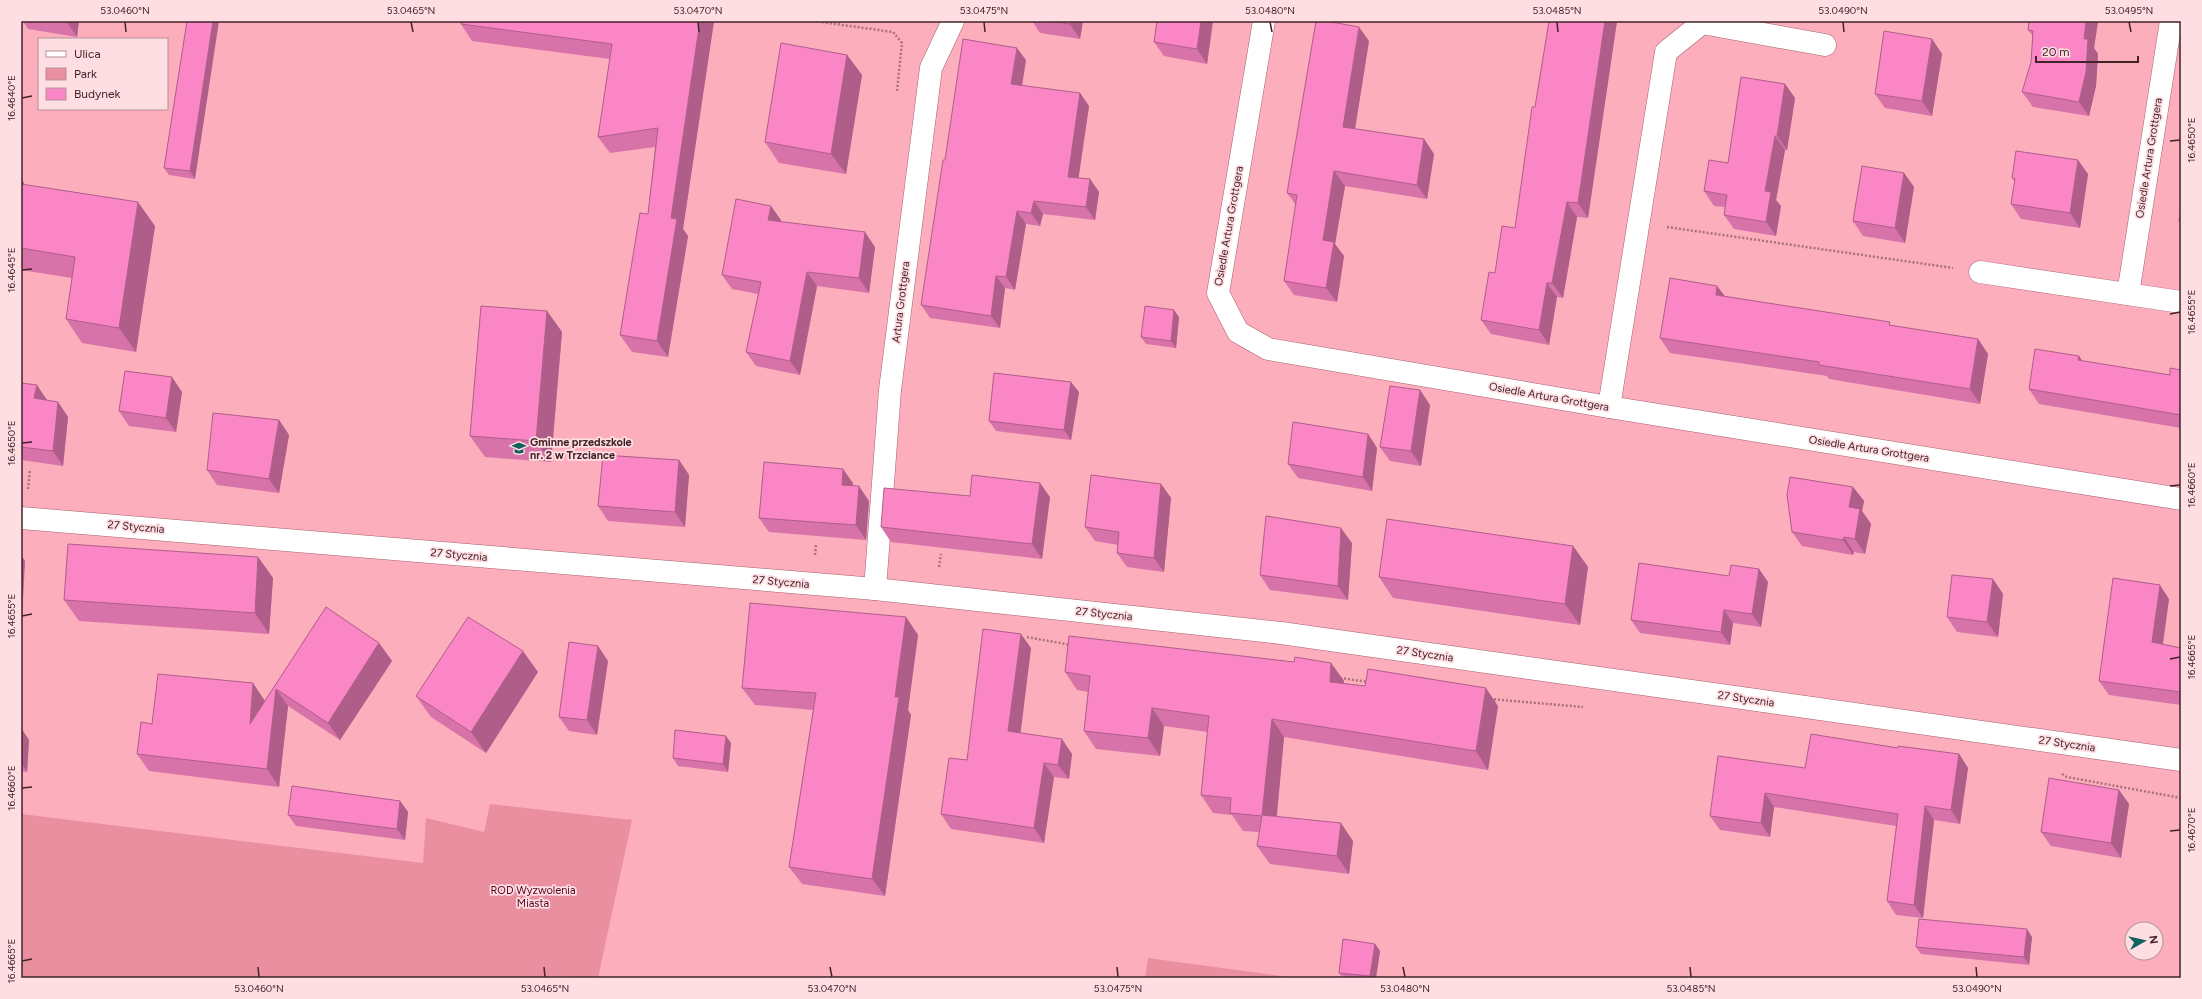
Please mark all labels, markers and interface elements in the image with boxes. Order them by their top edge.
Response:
text: 53.0460°N [100,4,150,17]
text: 53.0465°N [387,4,435,17]
text: 53.0470°N [673,4,723,17]
text: 53.0475°N [960,4,1008,17]
text: 53.0480°N [1245,4,1295,17]
text: 53.0485°N [1532,4,1582,17]
text: 53.0490°N [1818,4,1868,17]
text: 53.0495°N [2105,4,2153,17]
legend [38,38,168,110]
scale bar [2036,38,2138,64]
text: 20 m [2042,45,2070,59]
text: Ulica [74,47,101,61]
text: Park [74,67,97,81]
text: 16.4640°E [5,75,18,121]
text: Budynek [74,87,121,101]
street label: Osiedle Artura Grottgera [2133,97,2165,219]
text: 16.4650°E [2185,117,2198,163]
street label: Osiedle Artura Grottgera [1212,165,1246,287]
text: 16.4645°E [5,247,18,293]
street label: Artura Grottgera [890,260,912,344]
text: 16.4655°E [2185,289,2198,334]
street label: Osiedle Artura Grottgera [1488,380,1610,414]
text: 16.4650°E [5,420,18,466]
street label: Osiedle Artura Grottgera [1808,433,1930,465]
place label: Gminne przedszkole nr. 2 w Trzciance [530,436,632,462]
school or university icon: Gminne przedszkole nr. 2 w Trzciance [511,440,527,456]
text: 16.4660°E [2185,462,2198,508]
street label: 27 Stycznia [107,518,165,536]
street label: 27 Stycznia [430,546,488,564]
street label: 27 Stycznia [752,573,810,591]
text: 16.4655°E [5,593,18,638]
street label: 27 Stycznia [1075,605,1133,623]
text: 16.4665°E [2185,635,2198,679]
street label: 27 Stycznia [1396,644,1454,664]
street label: 27 Stycznia [1717,689,1775,709]
street label: 27 Stycznia [2038,734,2096,754]
text: 16.4660°E [5,765,18,811]
text: 16.4670°E [2185,807,2198,853]
park label: ROD Wyzwolenia Miasta [490,884,576,910]
north arrow [2124,921,2164,961]
text: N [2146,935,2160,945]
text: 16.4665°E [5,939,18,983]
text: 53.0460°N [234,982,284,995]
text: 53.0465°N [521,982,569,995]
text: 53.0470°N [807,982,857,995]
text: 53.0475°N [1094,982,1142,995]
text: 53.0480°N [1380,982,1430,995]
text: 53.0485°N [1666,982,1716,995]
text: 53.0490°N [1952,982,2002,995]

